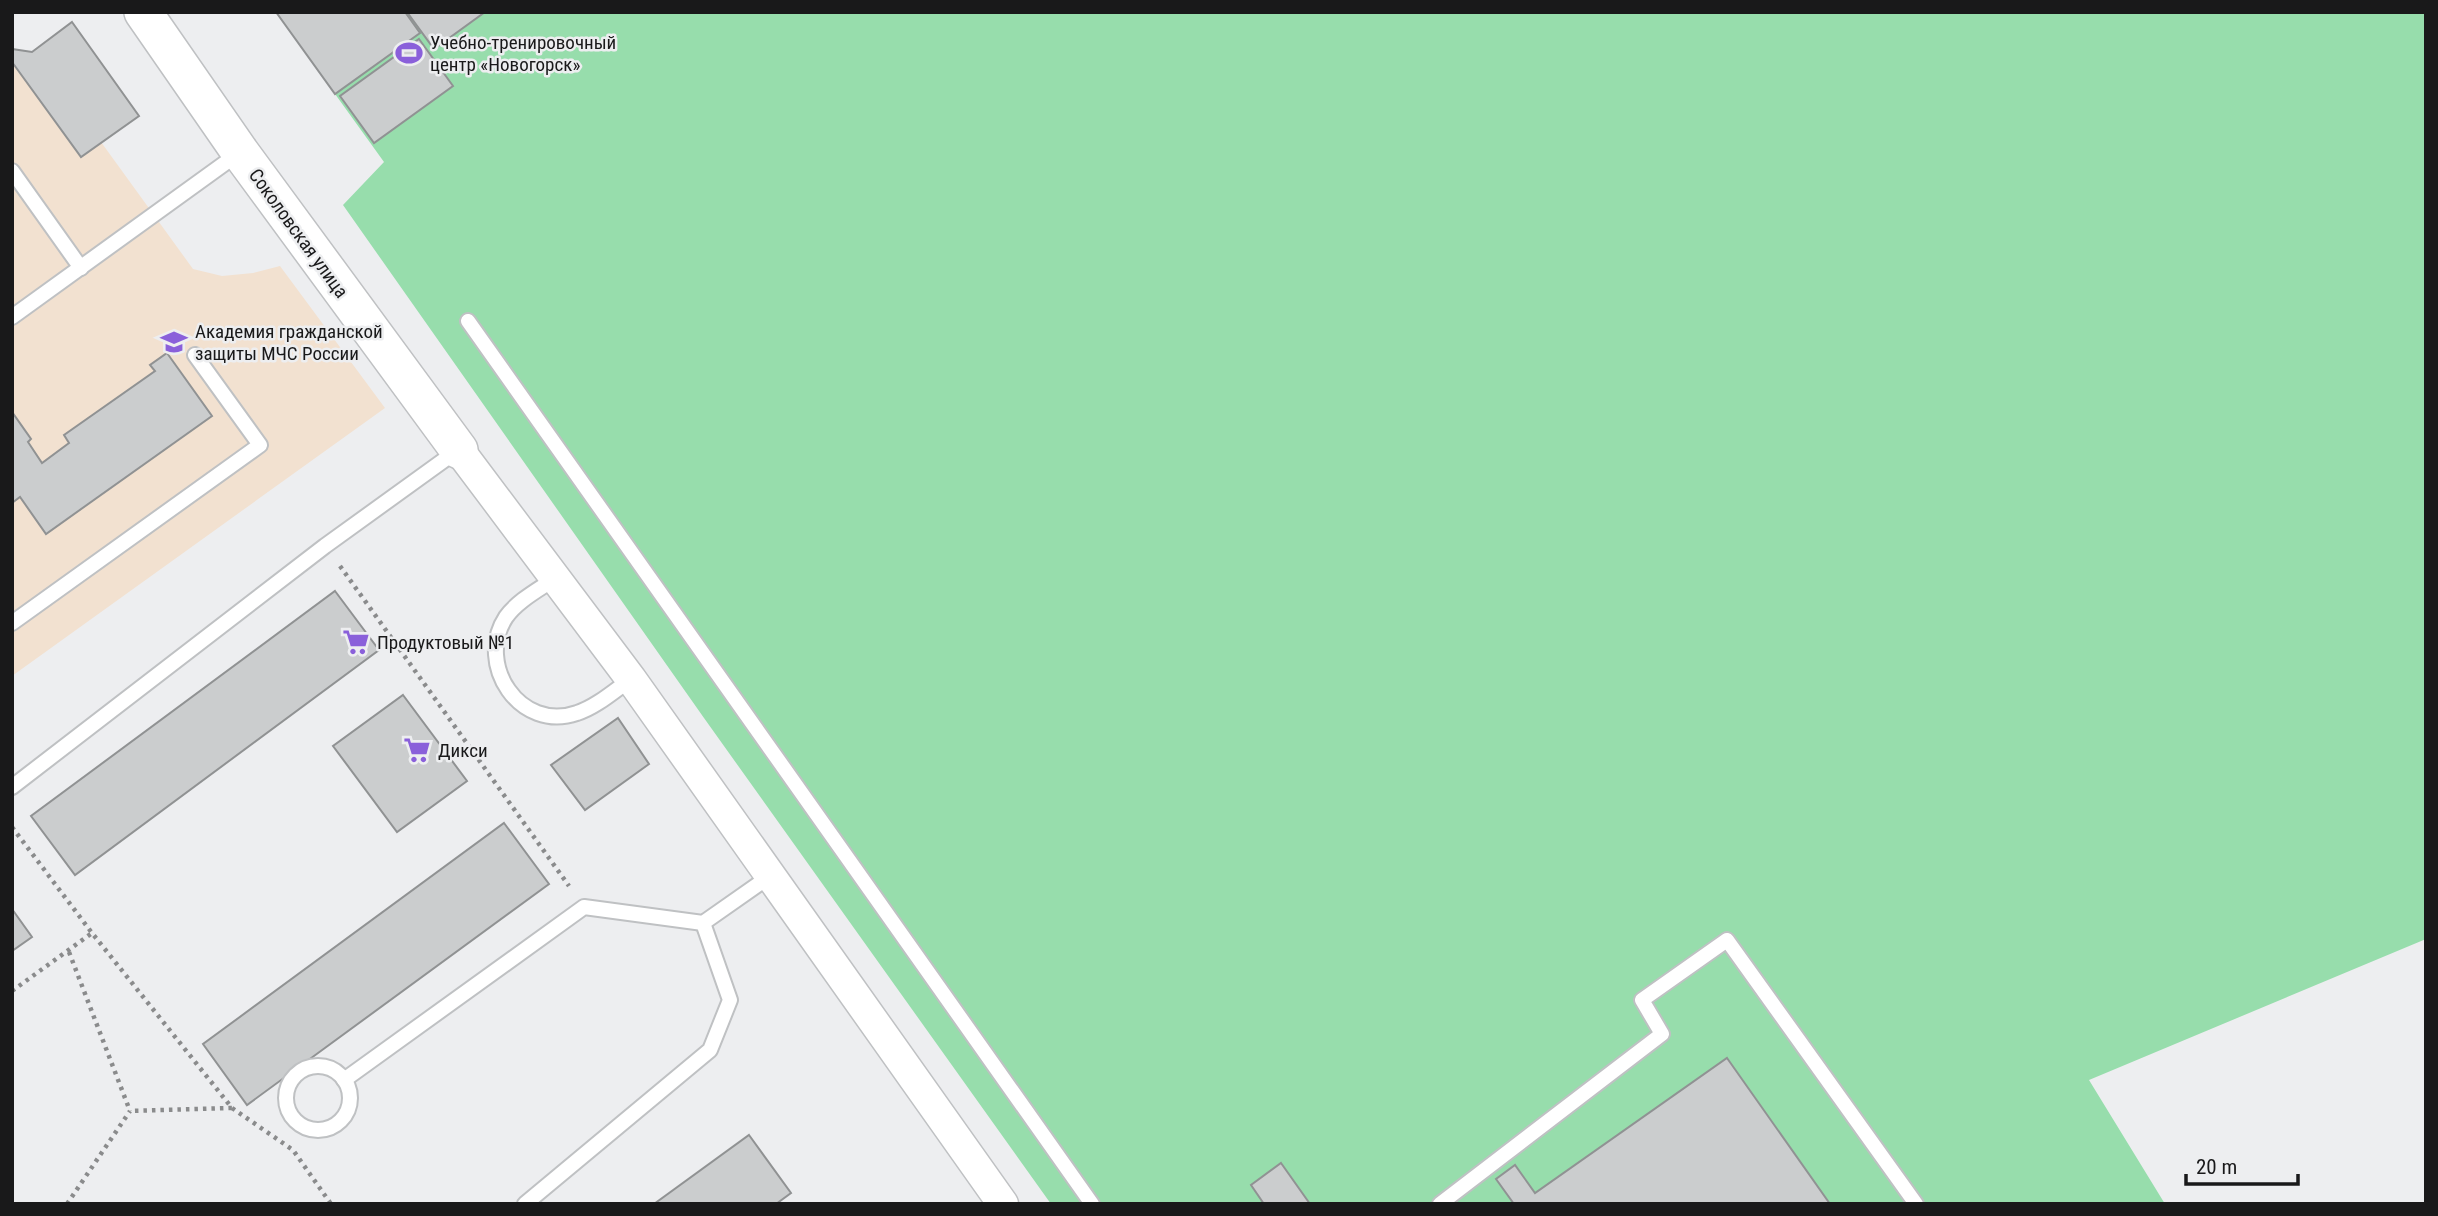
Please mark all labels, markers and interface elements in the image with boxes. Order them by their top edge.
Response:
place label: Учебно-тренировочный центр «Новогорск» [430,31,616,76]
sports icon: Учебно-тренировочный центр «Новогорск» [394,38,424,68]
street label: Соколовская улица [244,164,353,302]
place label: Академия гражданской защиты МЧС России [195,320,383,365]
school or university icon: Академия гражданской защиты МЧС России [159,327,189,357]
supermarket icon: Продуктовый №1 [341,627,371,657]
place label: Продуктовый №1 [377,631,514,654]
supermarket icon: Дикси [402,735,432,765]
place label: Дикси [438,739,488,762]
scale bar [2186,1142,2298,1186]
text: 20 m [2196,1155,2237,1179]

